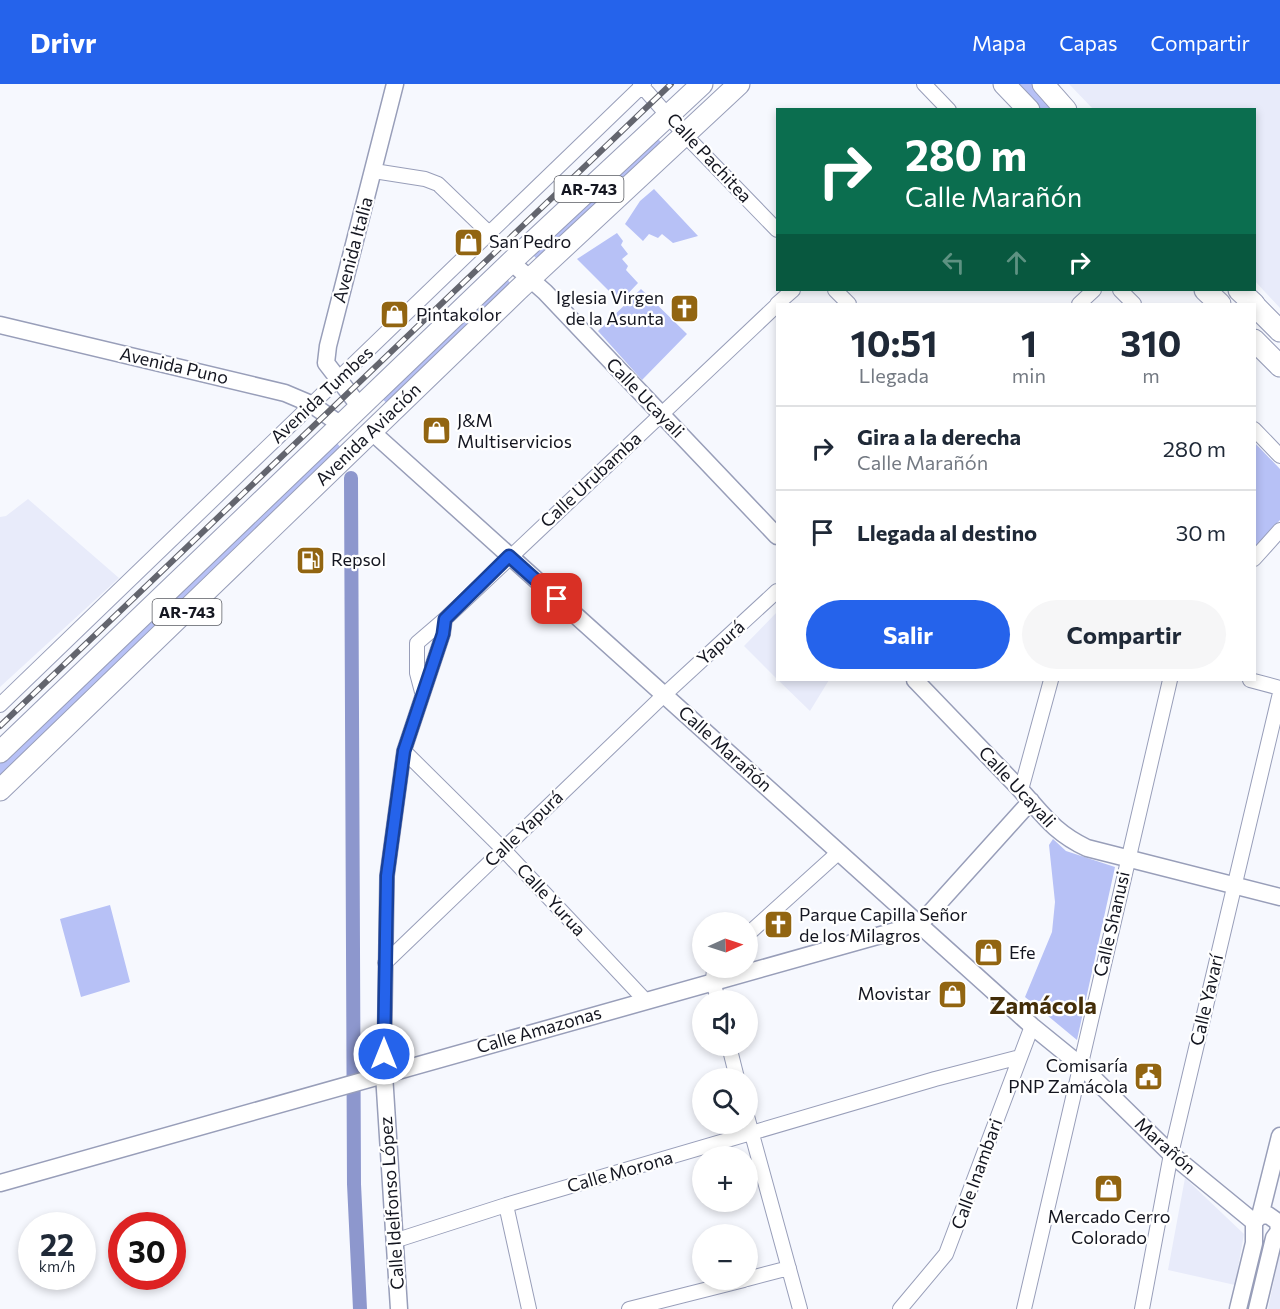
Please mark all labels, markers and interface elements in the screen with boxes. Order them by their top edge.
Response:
text: Drivr [30,25,97,59]
text: Mapa [972,30,1026,55]
text: Capas [1059,30,1118,55]
text: Compartir [1151,30,1250,55]
street label: Calle Pachitea [663,108,757,207]
text: 280 m [905,128,1027,180]
icon: right [806,132,884,210]
road number: AR-743 [554,176,624,202]
text: Calle Marañón [905,180,1082,213]
street label: Avenida Italia [327,194,377,305]
shop icon: San Pedro [452,226,484,258]
place label: San Pedro [489,230,571,252]
icon: left [937,246,970,279]
icon: ahead [1000,246,1033,279]
icon: right [1063,246,1096,279]
place label: Iglesia Virgen de la Asunta [556,286,664,329]
church icon: Iglesia Virgen de la Asunta [669,292,701,324]
shop icon: Pintakolor [379,299,411,331]
place label: Pintakolor [416,303,502,325]
text: 10:51 [850,320,937,364]
text: 1 [1021,320,1037,364]
text: 310 [1120,320,1182,364]
street label: Avenida Tumbes [265,341,377,447]
street label: Avenida Puno [118,342,231,388]
street label: Calle Ucayali [602,353,689,442]
text: Llegada [859,363,929,387]
text: min [1012,363,1046,387]
text: m [1142,363,1160,387]
street label: Avenida Aviación [310,378,425,490]
place label: J&M Multiservicios [457,409,572,452]
shop icon: J&M Multiservicios [420,415,452,447]
text: Gira a la derecha [857,423,1021,450]
street label: Calle Urubamba [535,427,645,532]
icon: right [806,432,839,465]
text: 280 m [1163,435,1226,462]
text: Calle Marañón [857,450,988,474]
icon: arrive [806,516,839,549]
text: Llegada al destino [857,519,1037,546]
text: 30 m [1176,519,1226,546]
fuel station icon: Repsol [294,544,326,576]
place label: Repsol [331,548,386,570]
pin [531,573,582,624]
icon: arrive [540,582,573,615]
road number: AR-743 [152,599,222,625]
button: Salir [806,600,1010,669]
button: Compartir [1022,600,1226,669]
street label: Yapurá [692,615,749,669]
street label: Calle Marañón [674,701,777,796]
street label: Calle Ucayali [975,741,1061,831]
street label: Calle Yapurá [480,786,567,871]
street label: Calle Yurua [513,858,591,940]
street label: Calle Shanusi [1088,869,1134,979]
place label: Parque Capilla Señor de los Milagros [799,903,967,946]
church icon: Parque Capilla Señor de los Milagros [762,909,794,941]
north arrow [692,912,758,978]
map controls [692,912,758,1290]
shop icon: Efe [972,937,1004,969]
place label: Efe [1009,941,1036,963]
street label: Calle Yavarí [1185,951,1228,1048]
shop icon: Movistar [936,978,968,1010]
place label: Movistar [857,982,931,1004]
button: sound [692,990,758,1056]
district label: Zamácola [989,990,1097,1019]
street label: Calle Amazonas [474,1001,604,1057]
position arrow [352,1022,416,1086]
place label: Comisaría PNP Zamácola [1008,1054,1128,1097]
public building icon: Comisaría PNP Zamácola [1133,1060,1165,1092]
button: search [692,1068,758,1134]
street label: Marañón [1131,1112,1201,1178]
street label: Calle Inambari [946,1115,1006,1232]
street label: Calle Idelfonso López [374,1116,408,1290]
street label: Calle Morona [564,1145,675,1197]
button: + [692,1146,758,1212]
shop icon: Mercado Cerro Colorado [1093,1172,1125,1204]
place label: Mercado Cerro Colorado [1047,1205,1171,1248]
speed limit sign: 30 [108,1212,186,1290]
button: − [692,1224,758,1290]
text: 22 [40,1225,74,1262]
text: km/h [39,1257,75,1275]

